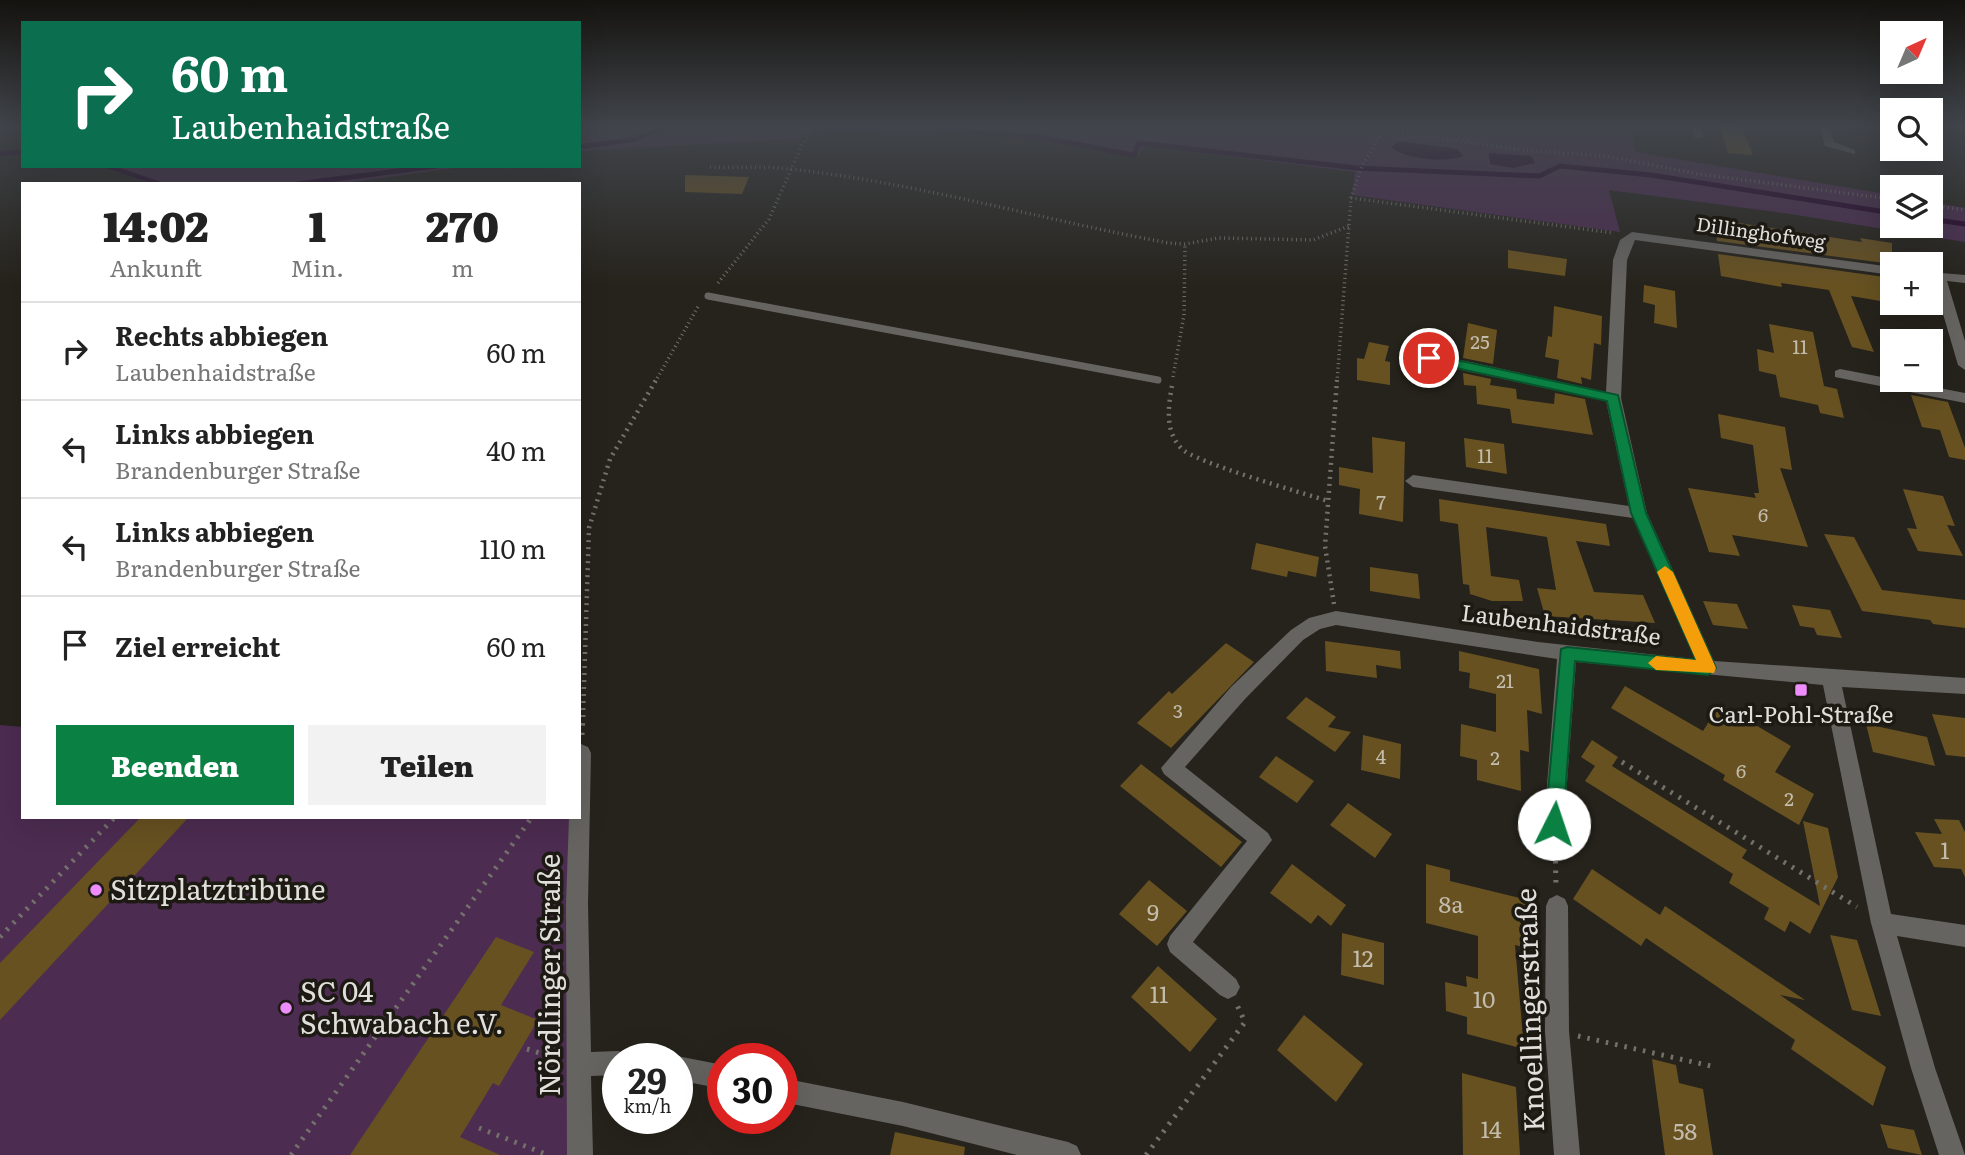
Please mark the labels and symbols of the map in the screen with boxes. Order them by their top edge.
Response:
north arrow [1880,21,1942,84]
street label: Dillinghofweg [1695,209,1828,255]
house number: 25 [1470,327,1490,355]
pin [1399,328,1459,388]
house number: 11 [1792,332,1808,360]
house number: 11 [1477,441,1493,469]
house number: 7 [1376,487,1386,515]
house number: 6 [1758,500,1768,528]
street label: Laubenhaidstraße [1460,594,1663,652]
house number: 21 [1496,666,1514,694]
marker: Carl-Pohl-Straße [1793,682,1809,698]
house number: 3 [1173,696,1183,724]
place label: Carl-Pohl-Straße [1709,696,1893,730]
house number: 4 [1376,742,1387,770]
house number: 2 [1490,743,1500,771]
house number: 6 [1736,756,1746,784]
house number: 2 [1784,784,1794,812]
position arrow [1517,787,1591,861]
house number: 1 [1940,832,1950,866]
street label: Nördlinger Straße [527,854,569,1096]
place label: Sitzplatztribüne [110,867,326,909]
marker: Sitzplatztribüne [88,882,104,898]
house number: 8a [1438,886,1464,920]
street label: Knoellingerstraße [1503,887,1553,1133]
house number: 9 [1147,894,1159,928]
house number: 12 [1352,940,1374,974]
place label: SC 04 Schwabach e.V. [300,969,504,1043]
house number: 11 [1150,976,1168,1010]
house number: 10 [1473,981,1495,1015]
marker: SC 04 Schwabach e.V. [278,1000,294,1016]
speed limit sign: 30 [707,1043,798,1134]
house number: 14 [1480,1111,1502,1145]
house number: 58 [1673,1113,1697,1147]

